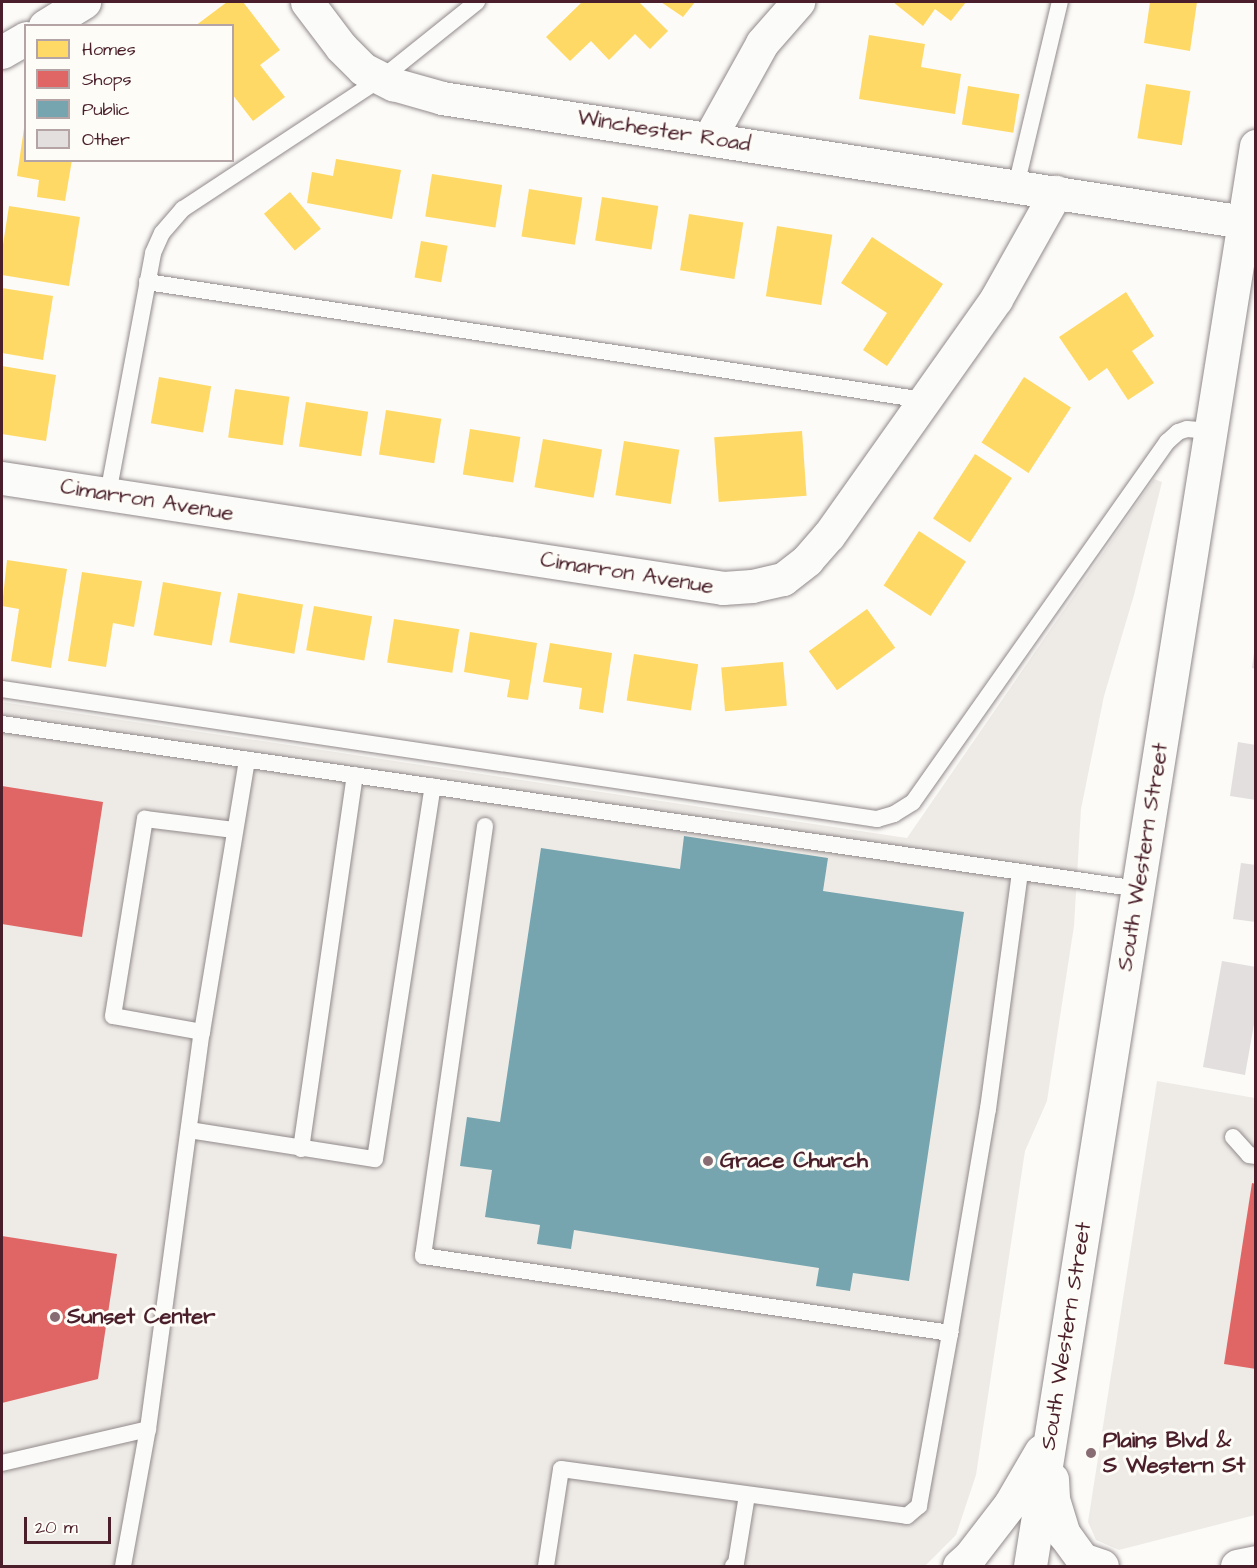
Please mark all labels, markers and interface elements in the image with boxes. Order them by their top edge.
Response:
legend [24,24,234,162]
text: Homes [82,37,136,62]
text: Shops [82,67,132,92]
text: Public [82,97,130,122]
street label: Winchester Road [575,104,753,158]
text: Other [82,127,130,152]
street label: Cimarron Avenue [58,473,236,527]
street label: Cimarron Avenue [538,546,716,600]
street label: South Western Street [1112,741,1174,973]
place label: Grace Church [720,1148,868,1174]
marker: Grace Church [701,1154,715,1168]
street label: South Western Street [1035,1220,1097,1452]
place label: Sunset Center [67,1304,215,1330]
marker: Sunset Center [48,1310,62,1324]
place label: Plains Blvd & S Western St [1103,1427,1245,1478]
marker: Plains Blvd & S Western St [1084,1446,1098,1460]
scale bar [27,1505,114,1543]
text: 20 m [35,1515,78,1540]

